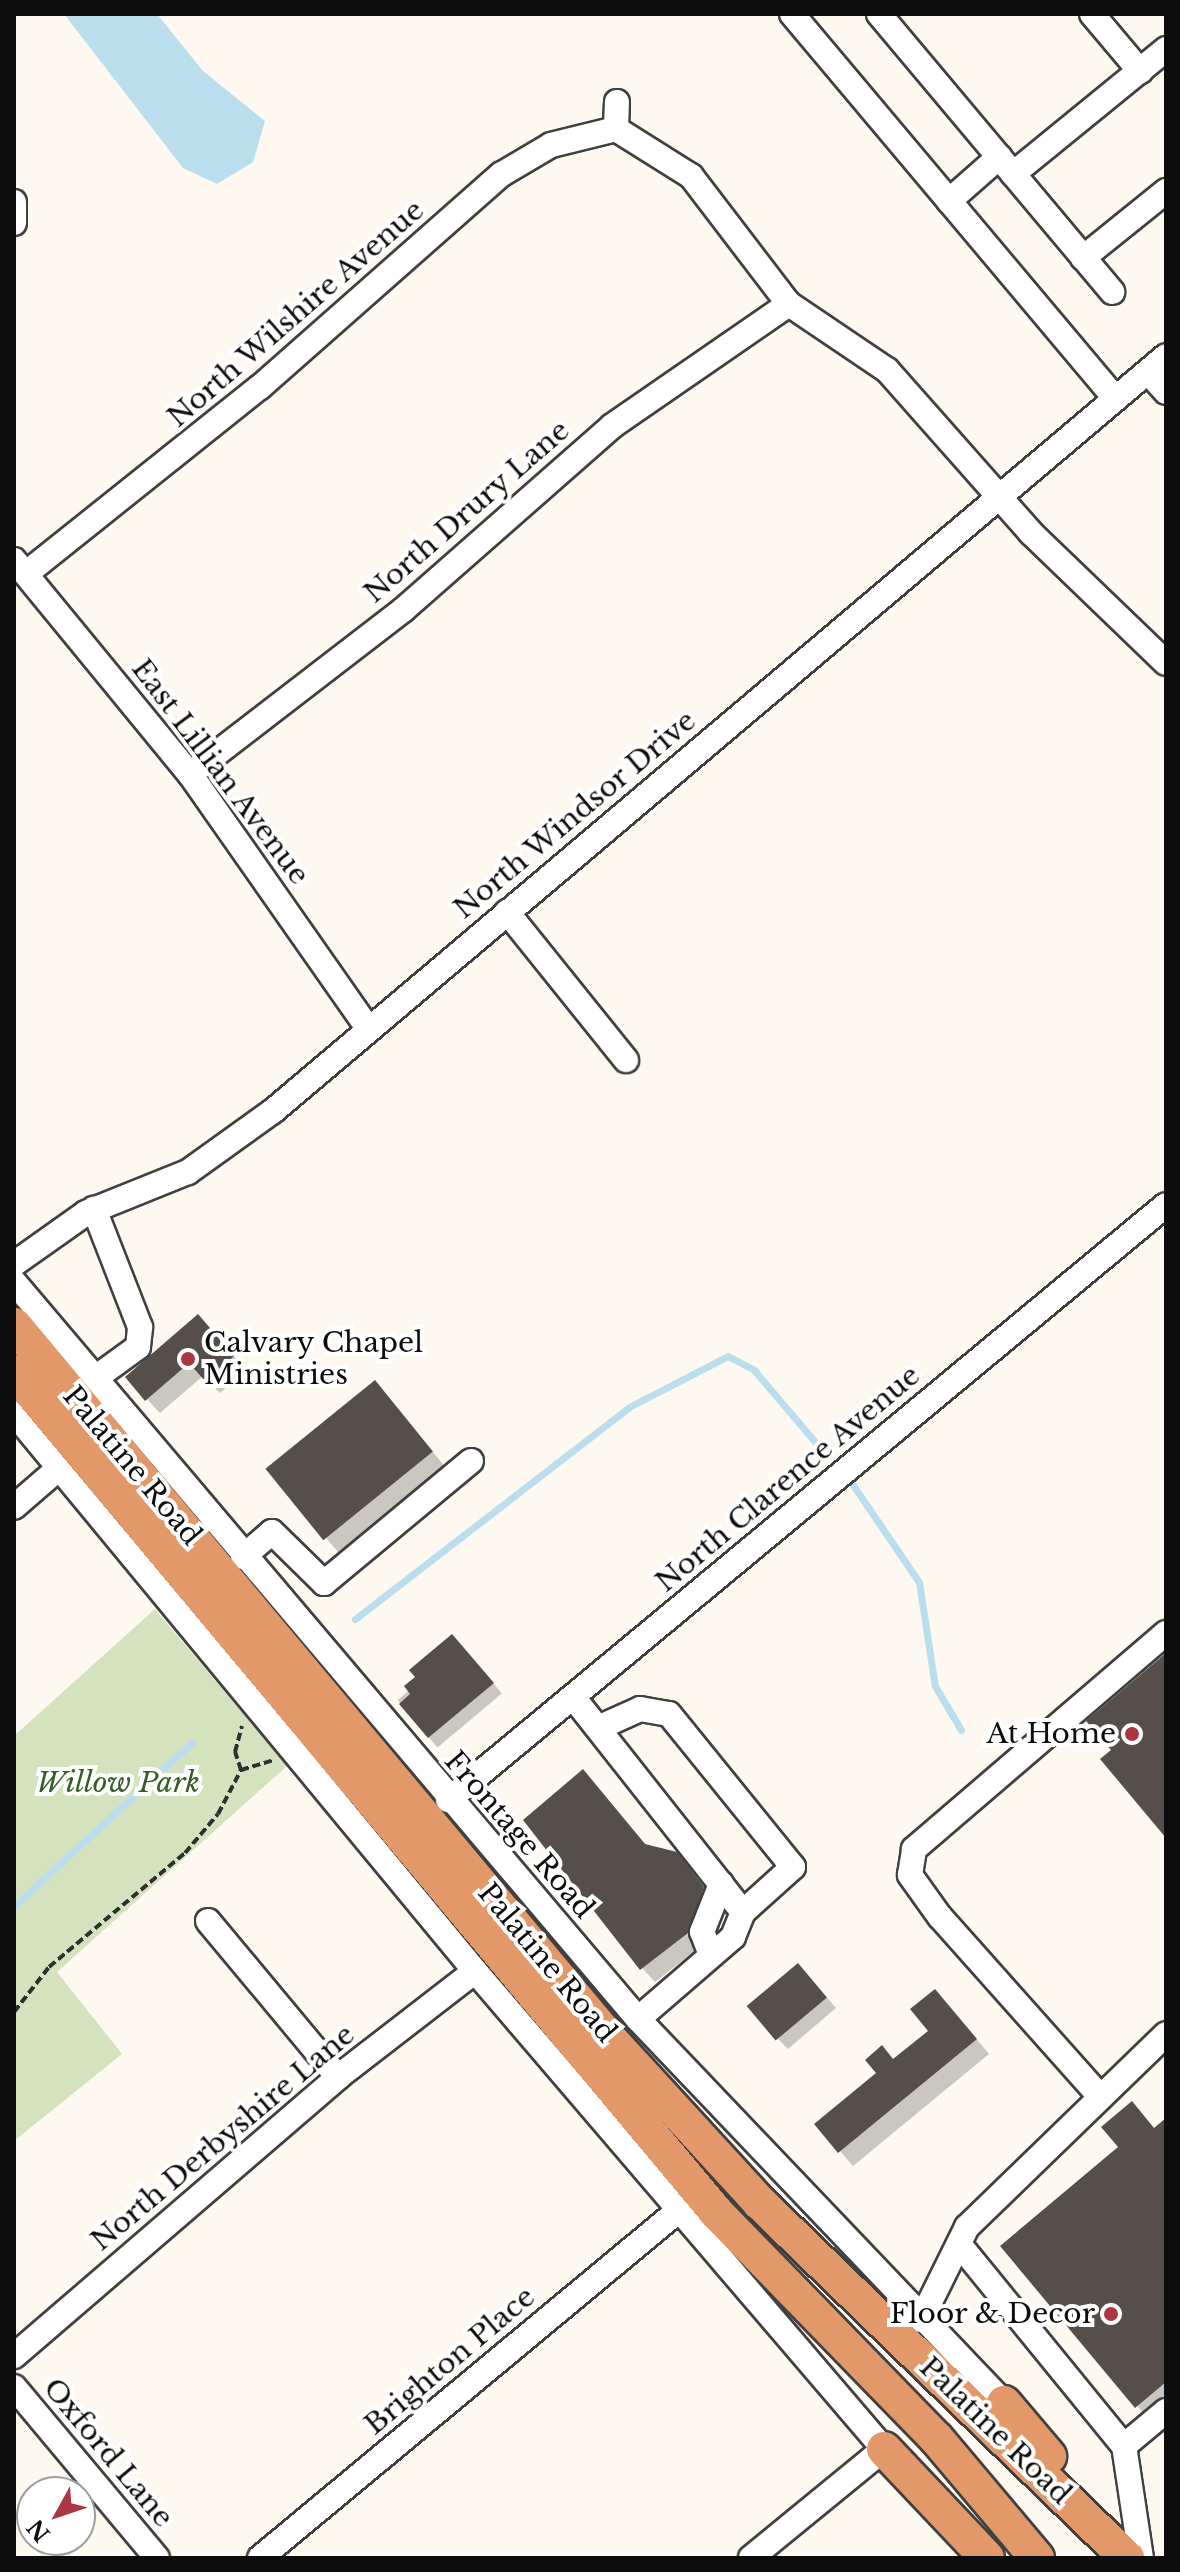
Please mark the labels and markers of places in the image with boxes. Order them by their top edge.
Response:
place label: Calvary Chapel Ministries [204,1326,424,1392]
marker: Calvary Chapel Ministries [179,1350,197,1368]
place label: At Home [986,1717,1116,1751]
marker: At Home [1123,1725,1141,1743]
place label: Floor & Decor [889,2297,1095,2331]
marker: Floor & Decor [1102,2305,1120,2323]

